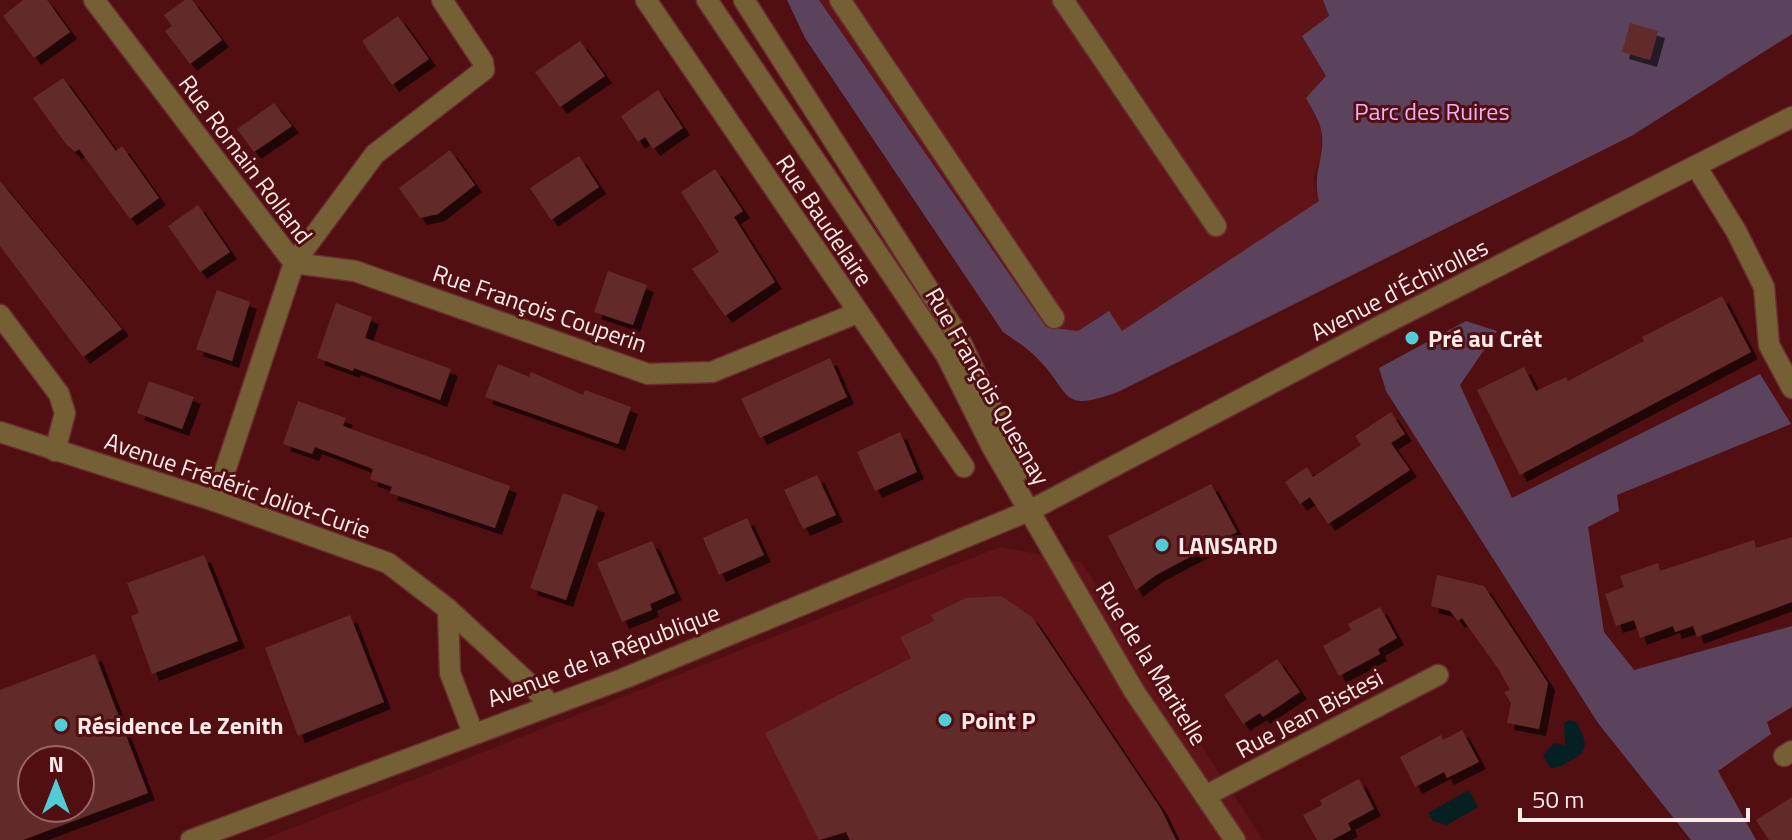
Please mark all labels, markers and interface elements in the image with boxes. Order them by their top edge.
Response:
street label: Rue Romain Rolland [170,67,322,251]
park label: Parc des Ruires [1354,93,1510,129]
street label: Rue Baudelaire [768,147,882,293]
street label: Avenue d'Échirolles [1304,229,1494,349]
street label: Rue François Couperin [428,254,652,362]
street label: Rue François Quesnay [917,280,1060,492]
place label: Pré au Crêt [1428,320,1543,356]
marker: Pré au Crêt [1403,329,1421,347]
street label: Avenue Frédéric Joliot-Curie [100,423,376,547]
place label: LANSARD [1178,527,1278,563]
marker: LANSARD [1153,536,1171,554]
street label: Rue de la Maritelle [1087,574,1217,752]
street label: Avenue de la République [482,594,724,716]
street label: Rue Jean Bistesi [1229,659,1389,767]
place label: Point P [961,702,1036,738]
place label: Résidence Le Zenith [77,707,283,743]
marker: Point P [936,711,954,729]
marker: Résidence Le Zenith [52,716,70,734]
north arrow [16,744,96,824]
text: N [48,747,64,781]
scale bar [1520,772,1748,822]
text: 50 m [1532,781,1584,817]

